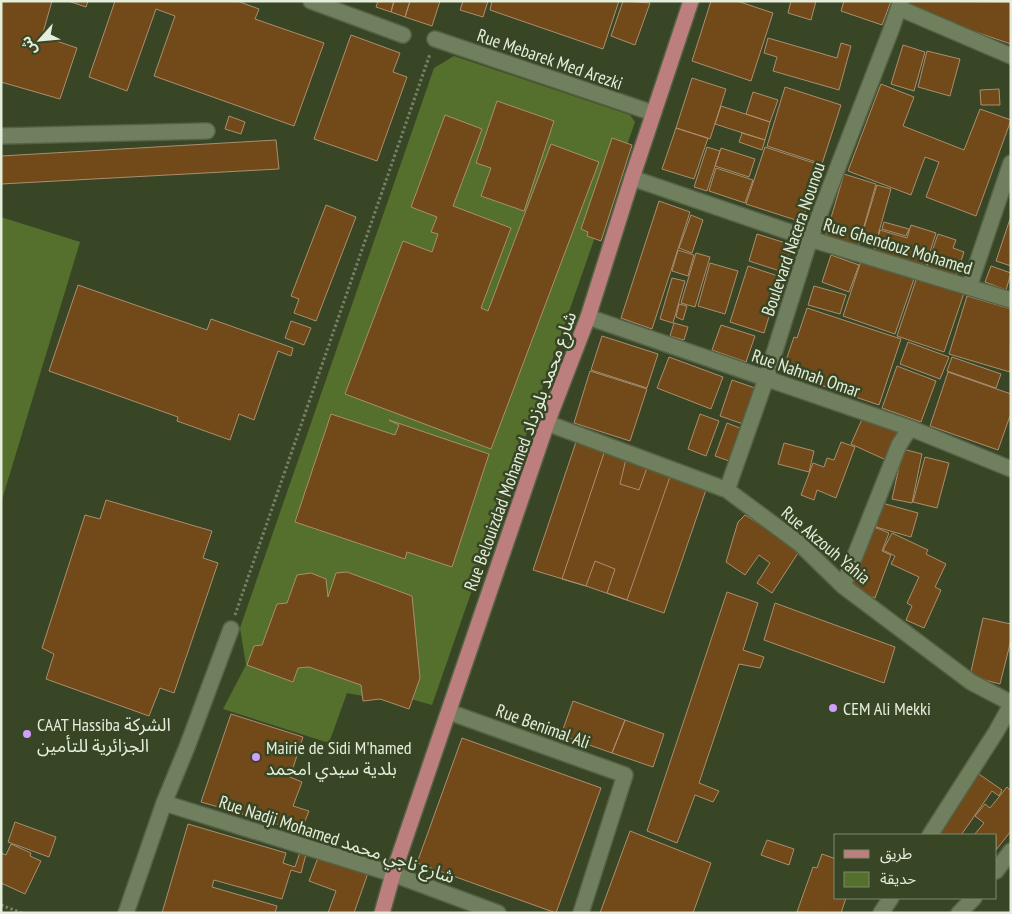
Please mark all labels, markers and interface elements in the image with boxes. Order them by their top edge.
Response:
north arrow [15,15,65,65]
street label: Rue Mebarek Med Arezki [474,23,626,95]
text: ش [16,33,41,59]
street label: Boulevard Nacera Nounou [756,159,830,319]
street label: Rue Ghendouz Mohamed [821,212,975,280]
street label: Rue Belouizdad Mohamed شارع محمد بلوزداد [459,308,584,595]
street label: Rue Nahnah Omar [749,344,863,402]
street label: Rue Akzouh Yahia [777,501,875,589]
place label: CEM Ali Mekki [843,697,931,720]
street label: Rue Benimal Ali [493,698,593,754]
marker: CEM Ali Mekki [827,702,839,714]
place label: CAAT Hassiba الشركة الجزائرية للتأمين [37,713,171,757]
marker: CAAT Hassiba الشركة الجزائرية للتأمين [21,728,33,740]
place label: Mairie de Sidi M'hamed بلدية سيدي امحمد [266,736,412,782]
marker: Mairie de Sidi M'hamed بلدية سيدي امحمد [250,751,262,763]
street label: Rue Nadji Mohamed شارع ناجي محمد [215,790,458,891]
legend [834,834,997,899]
text: طريق [880,844,912,864]
text: حديقة [880,869,916,888]

